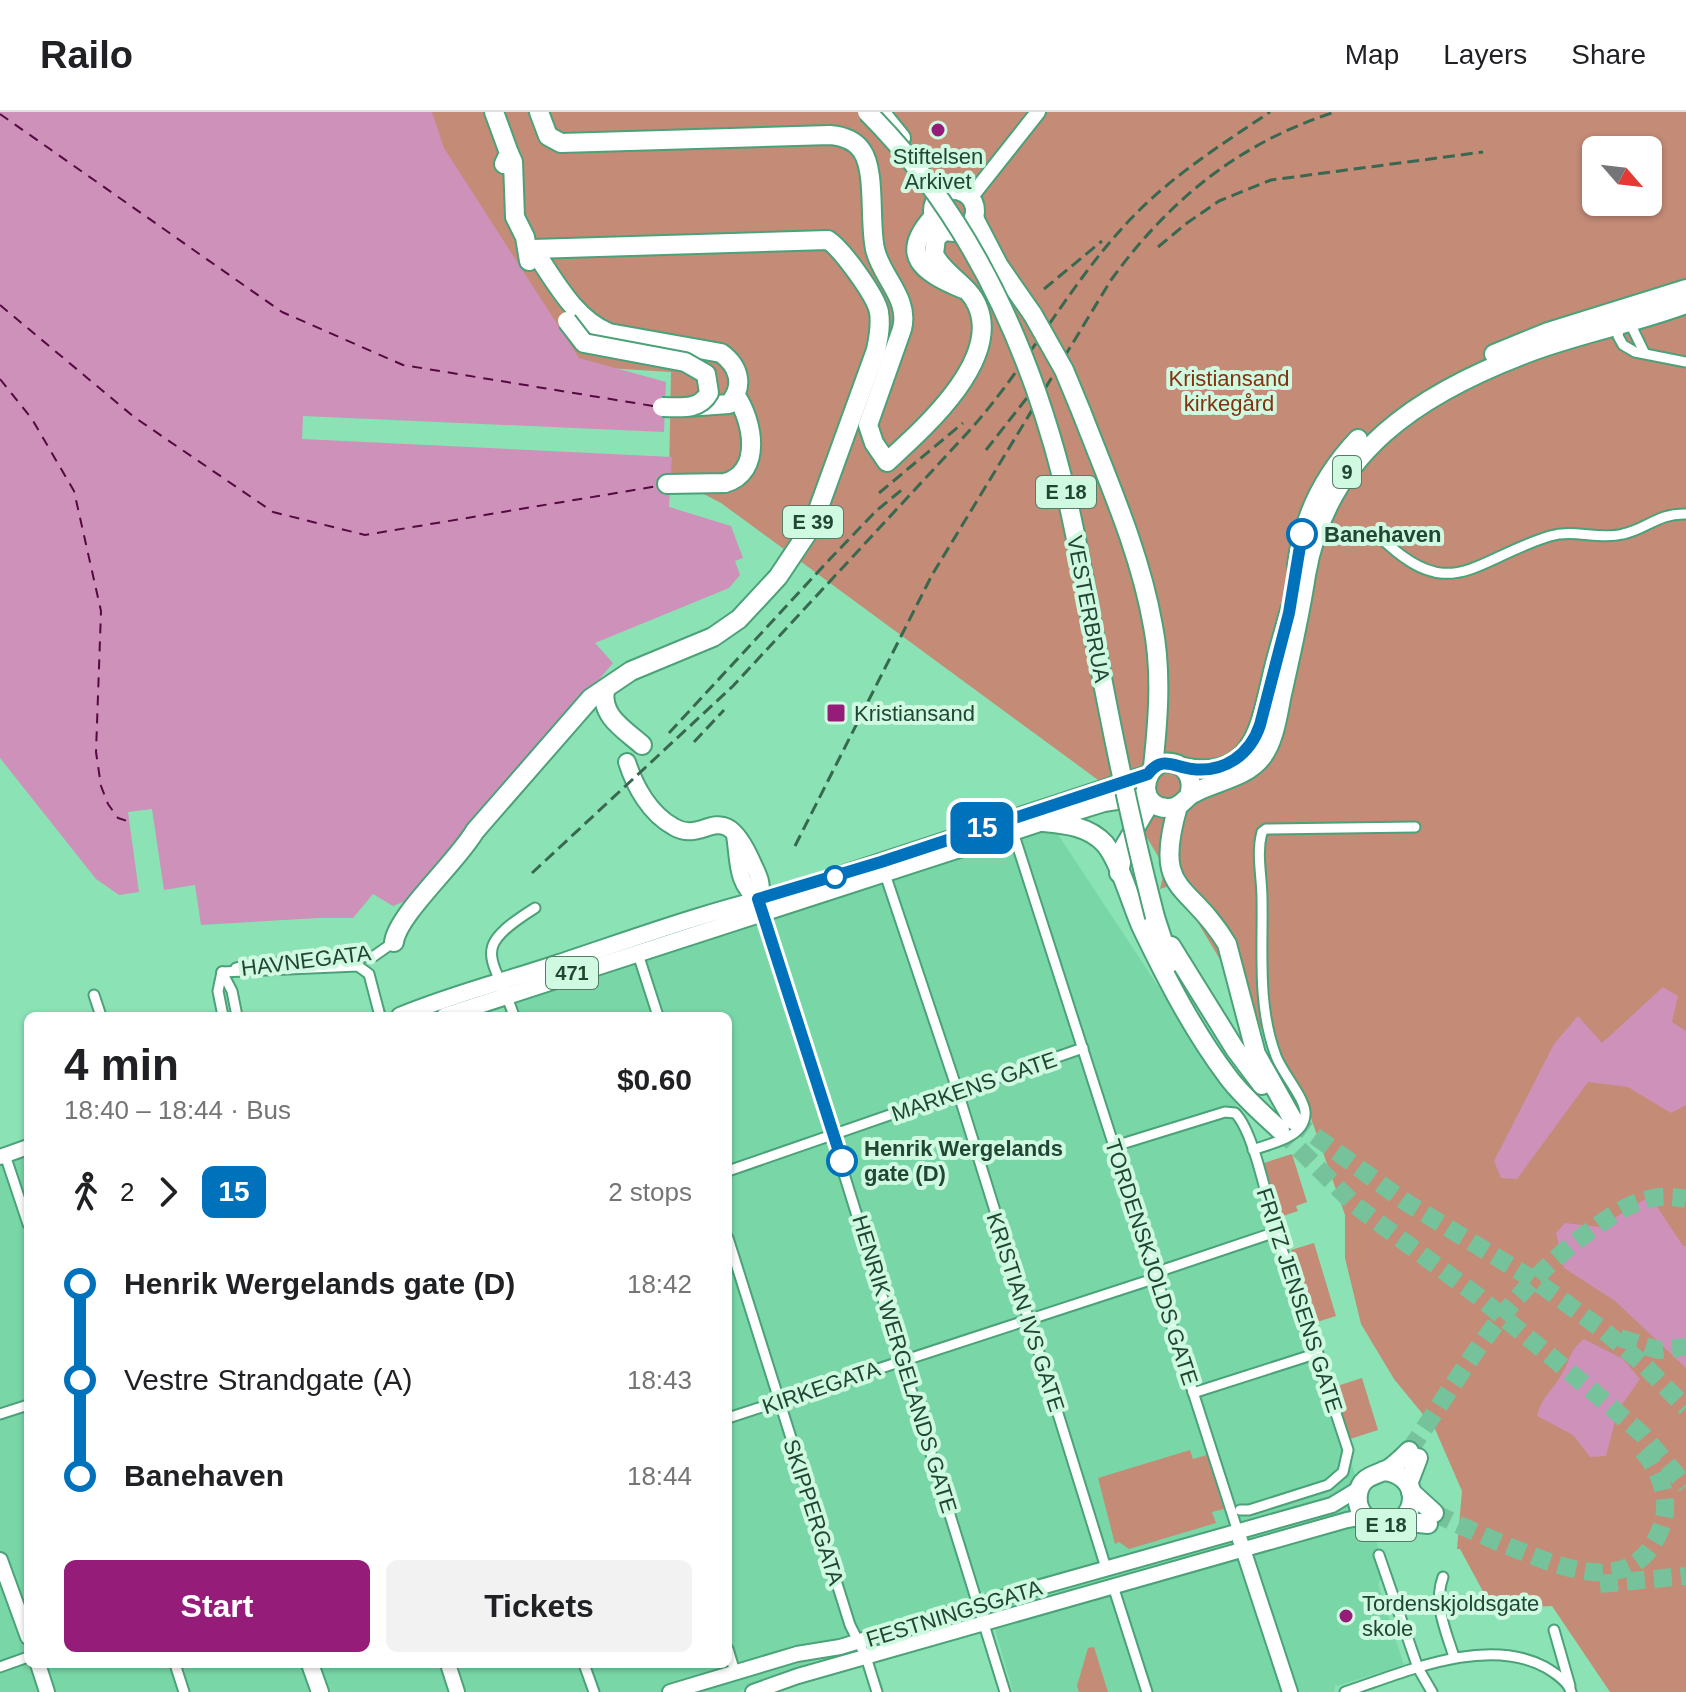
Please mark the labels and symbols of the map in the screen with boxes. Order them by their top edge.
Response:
marker: Stiftelsen Arkivet [929,121,947,139]
north arrow [1582,136,1662,216]
place label: Stiftelsen Arkivet [893,144,983,194]
park label: Kristiansand kirkegård [1168,366,1290,416]
road number: 9 [1333,456,1361,488]
road number: E 18 [1036,476,1096,508]
road number: E 39 [783,506,843,538]
marker: Banehaven [1287,519,1317,549]
place label: Banehaven [1324,522,1441,547]
street label: VESTERBRUA [1062,534,1115,685]
place label: Kristiansand [854,701,975,726]
marker: Kristiansand [825,702,847,724]
line badge: 15 [946,802,1018,854]
unlabelled marker [824,866,846,888]
street label: HAVNEGATA [240,940,373,981]
road number: 471 [546,957,598,989]
street label: MARKENS GATE [888,1046,1060,1126]
place label: Henrik Wergelands gate (D) [864,1136,1063,1186]
street label: TORDENSKJOLDS GATE [1100,1136,1203,1388]
marker: Henrik Wergelands gate (D) [827,1146,857,1176]
street label: FRITZ JENSENS GATE [1251,1185,1348,1415]
street label: KRISTIAN IVS GATE [982,1210,1069,1415]
street label: HENRIK WERGELANDS GATE [847,1212,962,1516]
street label: KIRKEGATA [759,1356,884,1419]
street label: SKIPPERGATA [778,1436,849,1589]
road number: E 18 [1356,1509,1416,1541]
street label: FESTNINGSGATA [863,1575,1045,1652]
place label: Tordenskjoldsgate skole [1362,1591,1539,1641]
marker: Tordenskjoldsgate skole [1337,1607,1355,1625]

